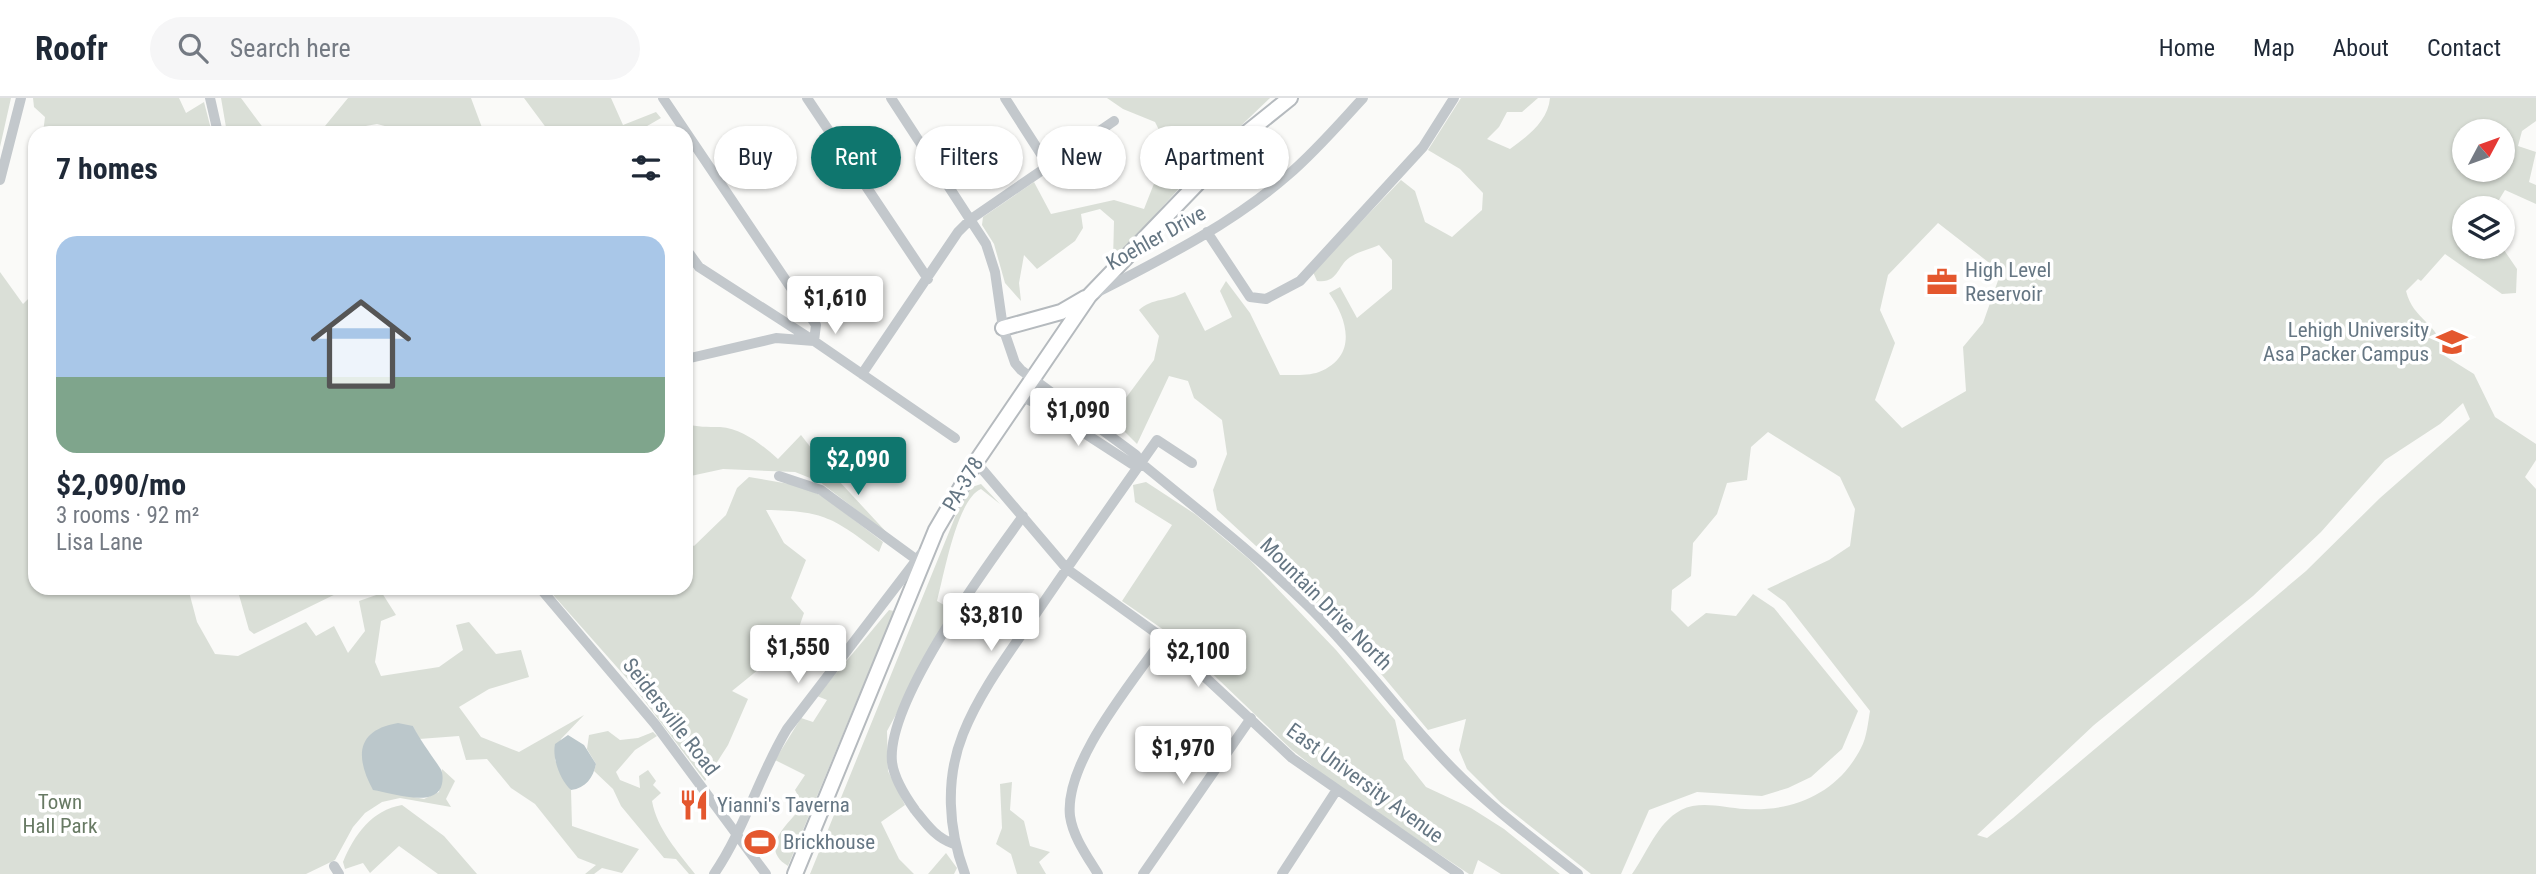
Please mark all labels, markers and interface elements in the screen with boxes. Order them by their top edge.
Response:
search box [150,17,640,80]
text: Roofr [35,29,108,68]
icon: search [174,29,212,67]
text: Search here [230,33,351,63]
text: Home [2159,34,2215,62]
text: Map [2253,34,2295,62]
text: About [2333,34,2389,62]
text: Contact [2427,34,2501,62]
north arrow [2452,119,2515,182]
map controls [2452,119,2515,259]
chip: Buy [714,126,797,189]
chip: Rent [811,126,901,189]
chip: Filters [915,126,1023,189]
chip: New [1037,126,1126,189]
chip: Apartment [1140,126,1289,189]
icon: filters [627,149,665,187]
text: 7 homes [56,151,158,186]
button: layers [2452,196,2515,259]
street label: Koehler Drive [1102,201,1210,275]
place label: High Level Reservoir [1965,258,2051,306]
office icon: High Level Reservoir [1925,265,1959,299]
pin: $1,610 [778,276,892,336]
icon: home [298,281,424,407]
text: $1,610 [803,285,867,312]
place label: Lehigh University Asa Packer Campus [2263,318,2429,366]
school or university icon: Lehigh University Asa Packer Campus [2435,325,2469,359]
pin: $1,090 [1021,388,1135,448]
text: $1,090 [1046,397,1110,424]
pin: $2,090 [801,438,915,497]
text: $2,090 [826,446,890,473]
street label: PA-378 [938,453,988,515]
text: $2,090/mo [56,467,186,502]
text: 3 rooms · 92 m² [56,502,199,529]
text: Lisa Lane [56,529,143,556]
street label: Mountain Drive North [1255,533,1397,675]
pin: $3,810 [934,594,1048,653]
text: $3,810 [959,602,1023,629]
pin: $1,550 [741,626,855,685]
pin: $2,100 [1141,630,1255,689]
text: $1,550 [766,634,830,661]
text: $2,100 [1166,638,1230,665]
street label: Seidersville Road [618,654,724,780]
street label: East University Avenue [1282,718,1448,848]
pin: $1,970 [1126,726,1240,786]
text: $1,970 [1151,735,1215,762]
restaurant icon: Yianni's Taverna [677,788,711,822]
park label: Town Hall Park [23,790,98,838]
place label: Yianni's Taverna [717,793,850,817]
sports icon: Brickhouse [743,825,777,859]
place label: Brickhouse [783,830,875,854]

